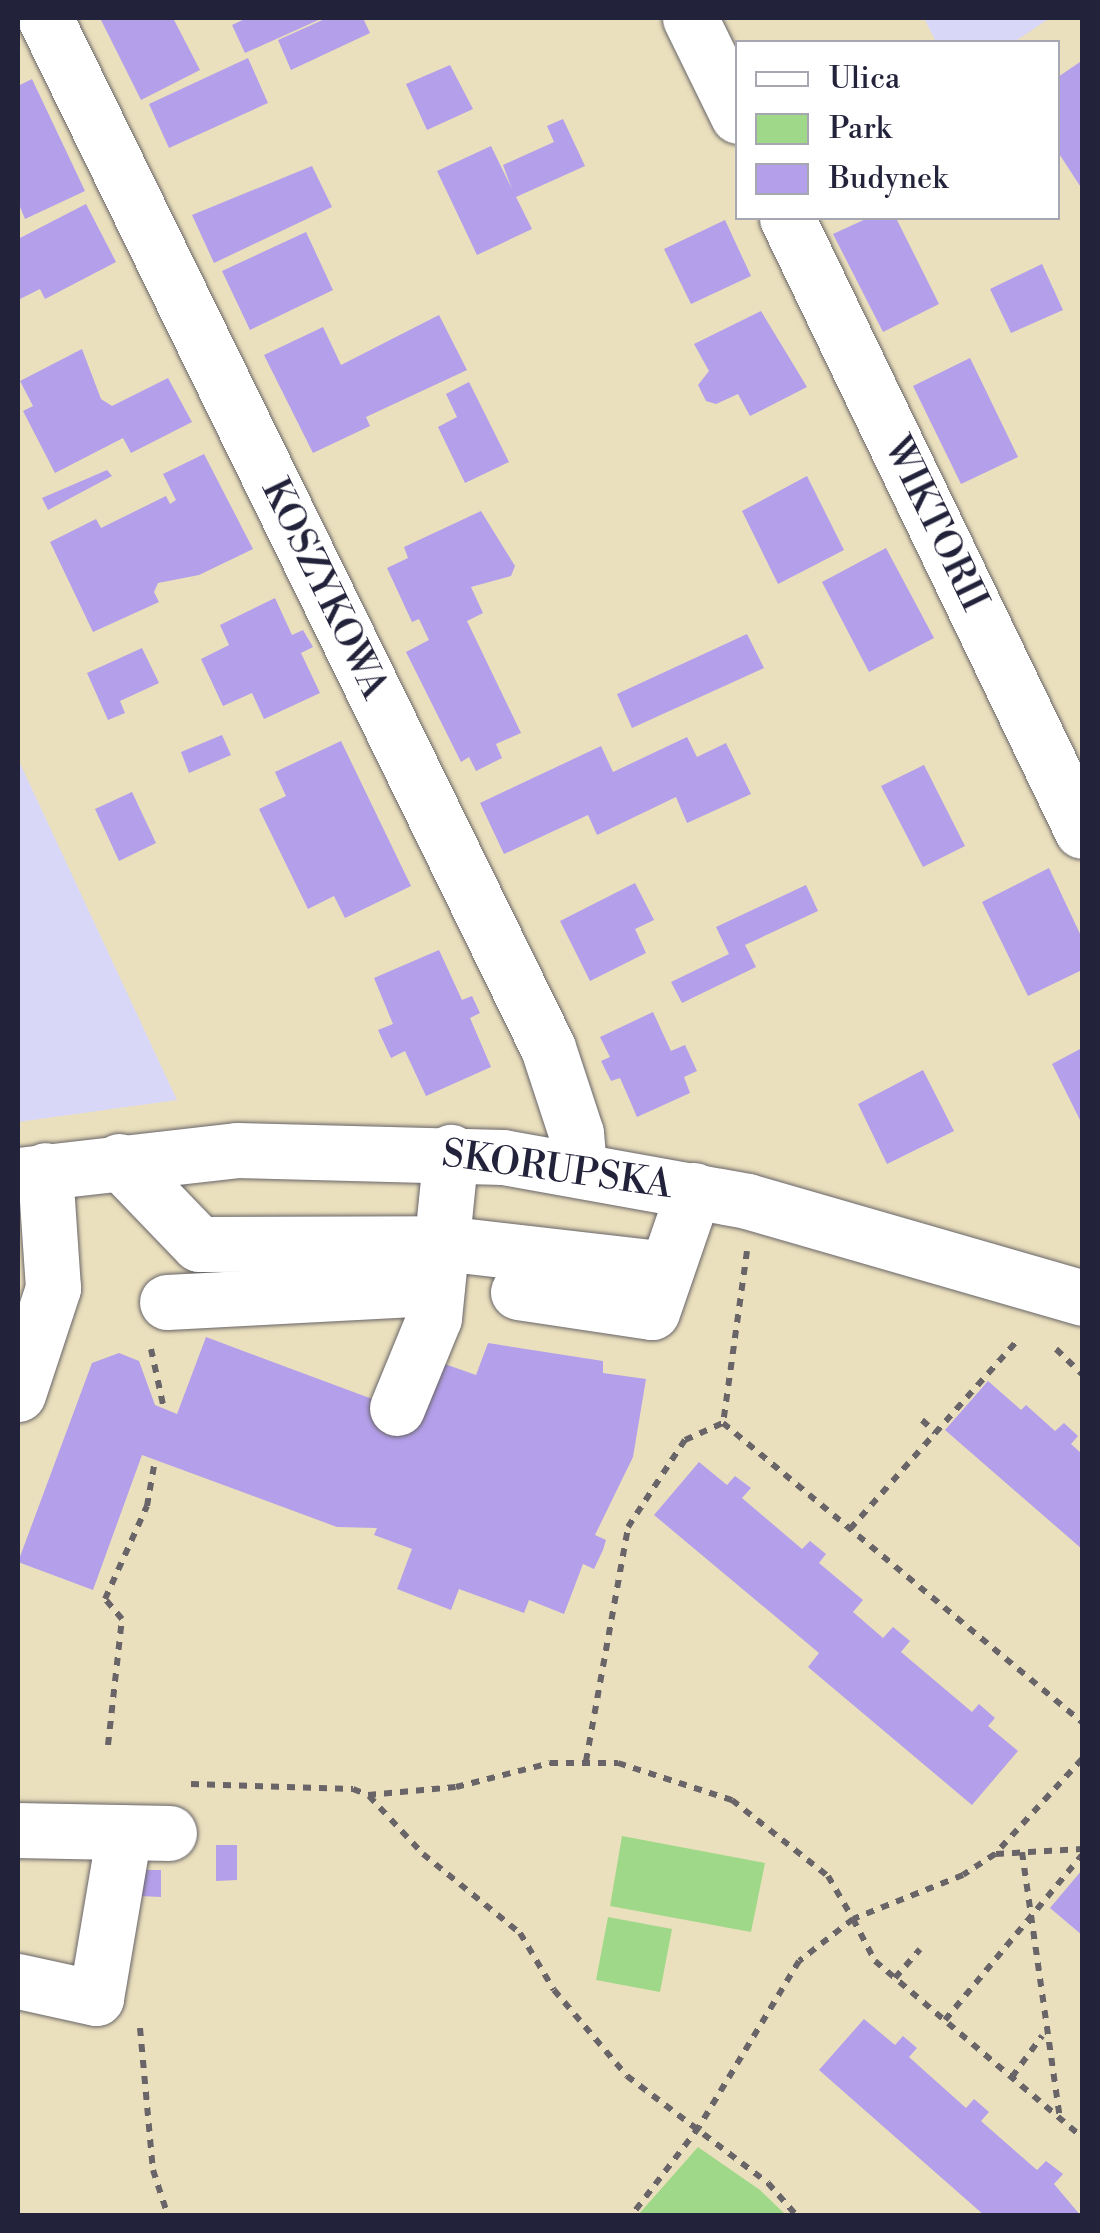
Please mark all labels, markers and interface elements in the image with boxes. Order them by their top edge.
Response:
legend [735,40,1060,220]
text: Ulica [829,60,900,98]
text: Park [829,110,891,148]
text: Budynek [829,160,948,198]
street label: WIKTORII [873,430,997,618]
street label: KOSZYKOWA [251,472,397,706]
street label: SKORUPSKA [439,1131,675,1209]

